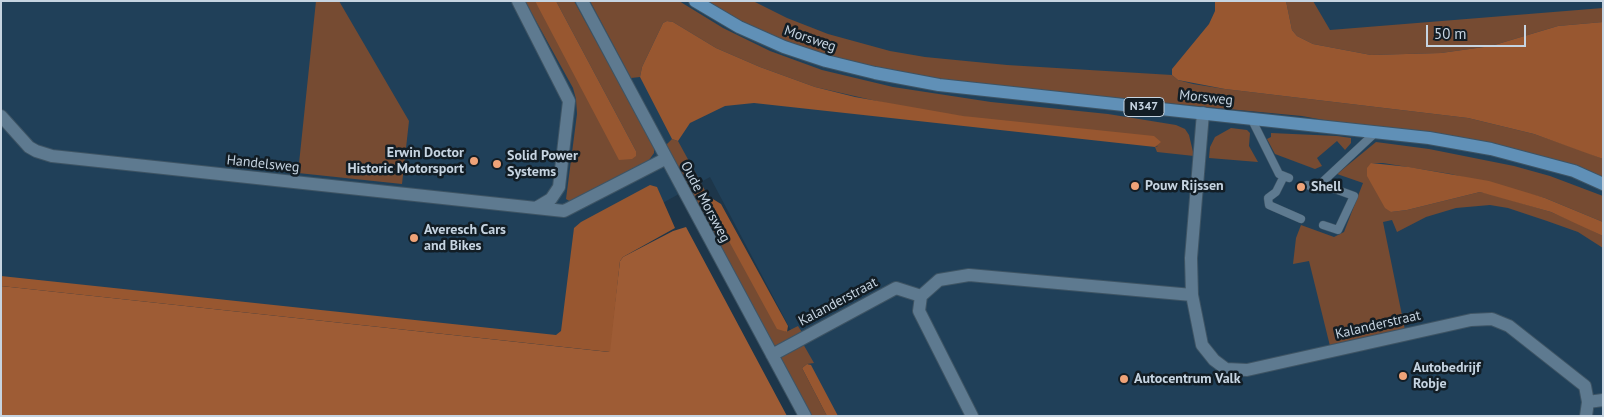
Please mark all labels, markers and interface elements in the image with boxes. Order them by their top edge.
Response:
scale bar [1429,15,1529,47]
street label: Morsweg [782,22,838,56]
text: 50 m [1434,24,1467,43]
street label: Morsweg [1178,87,1234,109]
road number: N347 [1124,98,1164,116]
place label: Erwin Doctor Historic Motorsport [347,145,464,178]
place label: Solid Power Systems [507,148,578,180]
street label: Handelsweg [226,152,300,176]
marker: Erwin Doctor Historic Motorsport [468,155,480,167]
marker: Solid Power Systems [491,158,503,170]
street label: Oude Morsweg [677,159,733,245]
place label: Pouw Rijssen [1145,178,1224,194]
place label: Shell [1311,179,1341,195]
marker: Pouw Rijssen [1129,180,1141,192]
marker: Shell [1295,181,1307,193]
place label: Averesch Cars and Bikes [424,222,506,254]
marker: Averesch Cars and Bikes [408,232,420,244]
street label: Kalanderstraat [796,274,880,330]
street label: Kalanderstraat [1334,307,1422,343]
place label: Autobedrijf Robje [1413,360,1480,392]
marker: Autobedrijf Robje [1397,370,1409,382]
place label: Autocentrum Valk [1134,371,1241,387]
marker: Autocentrum Valk [1118,373,1130,385]

